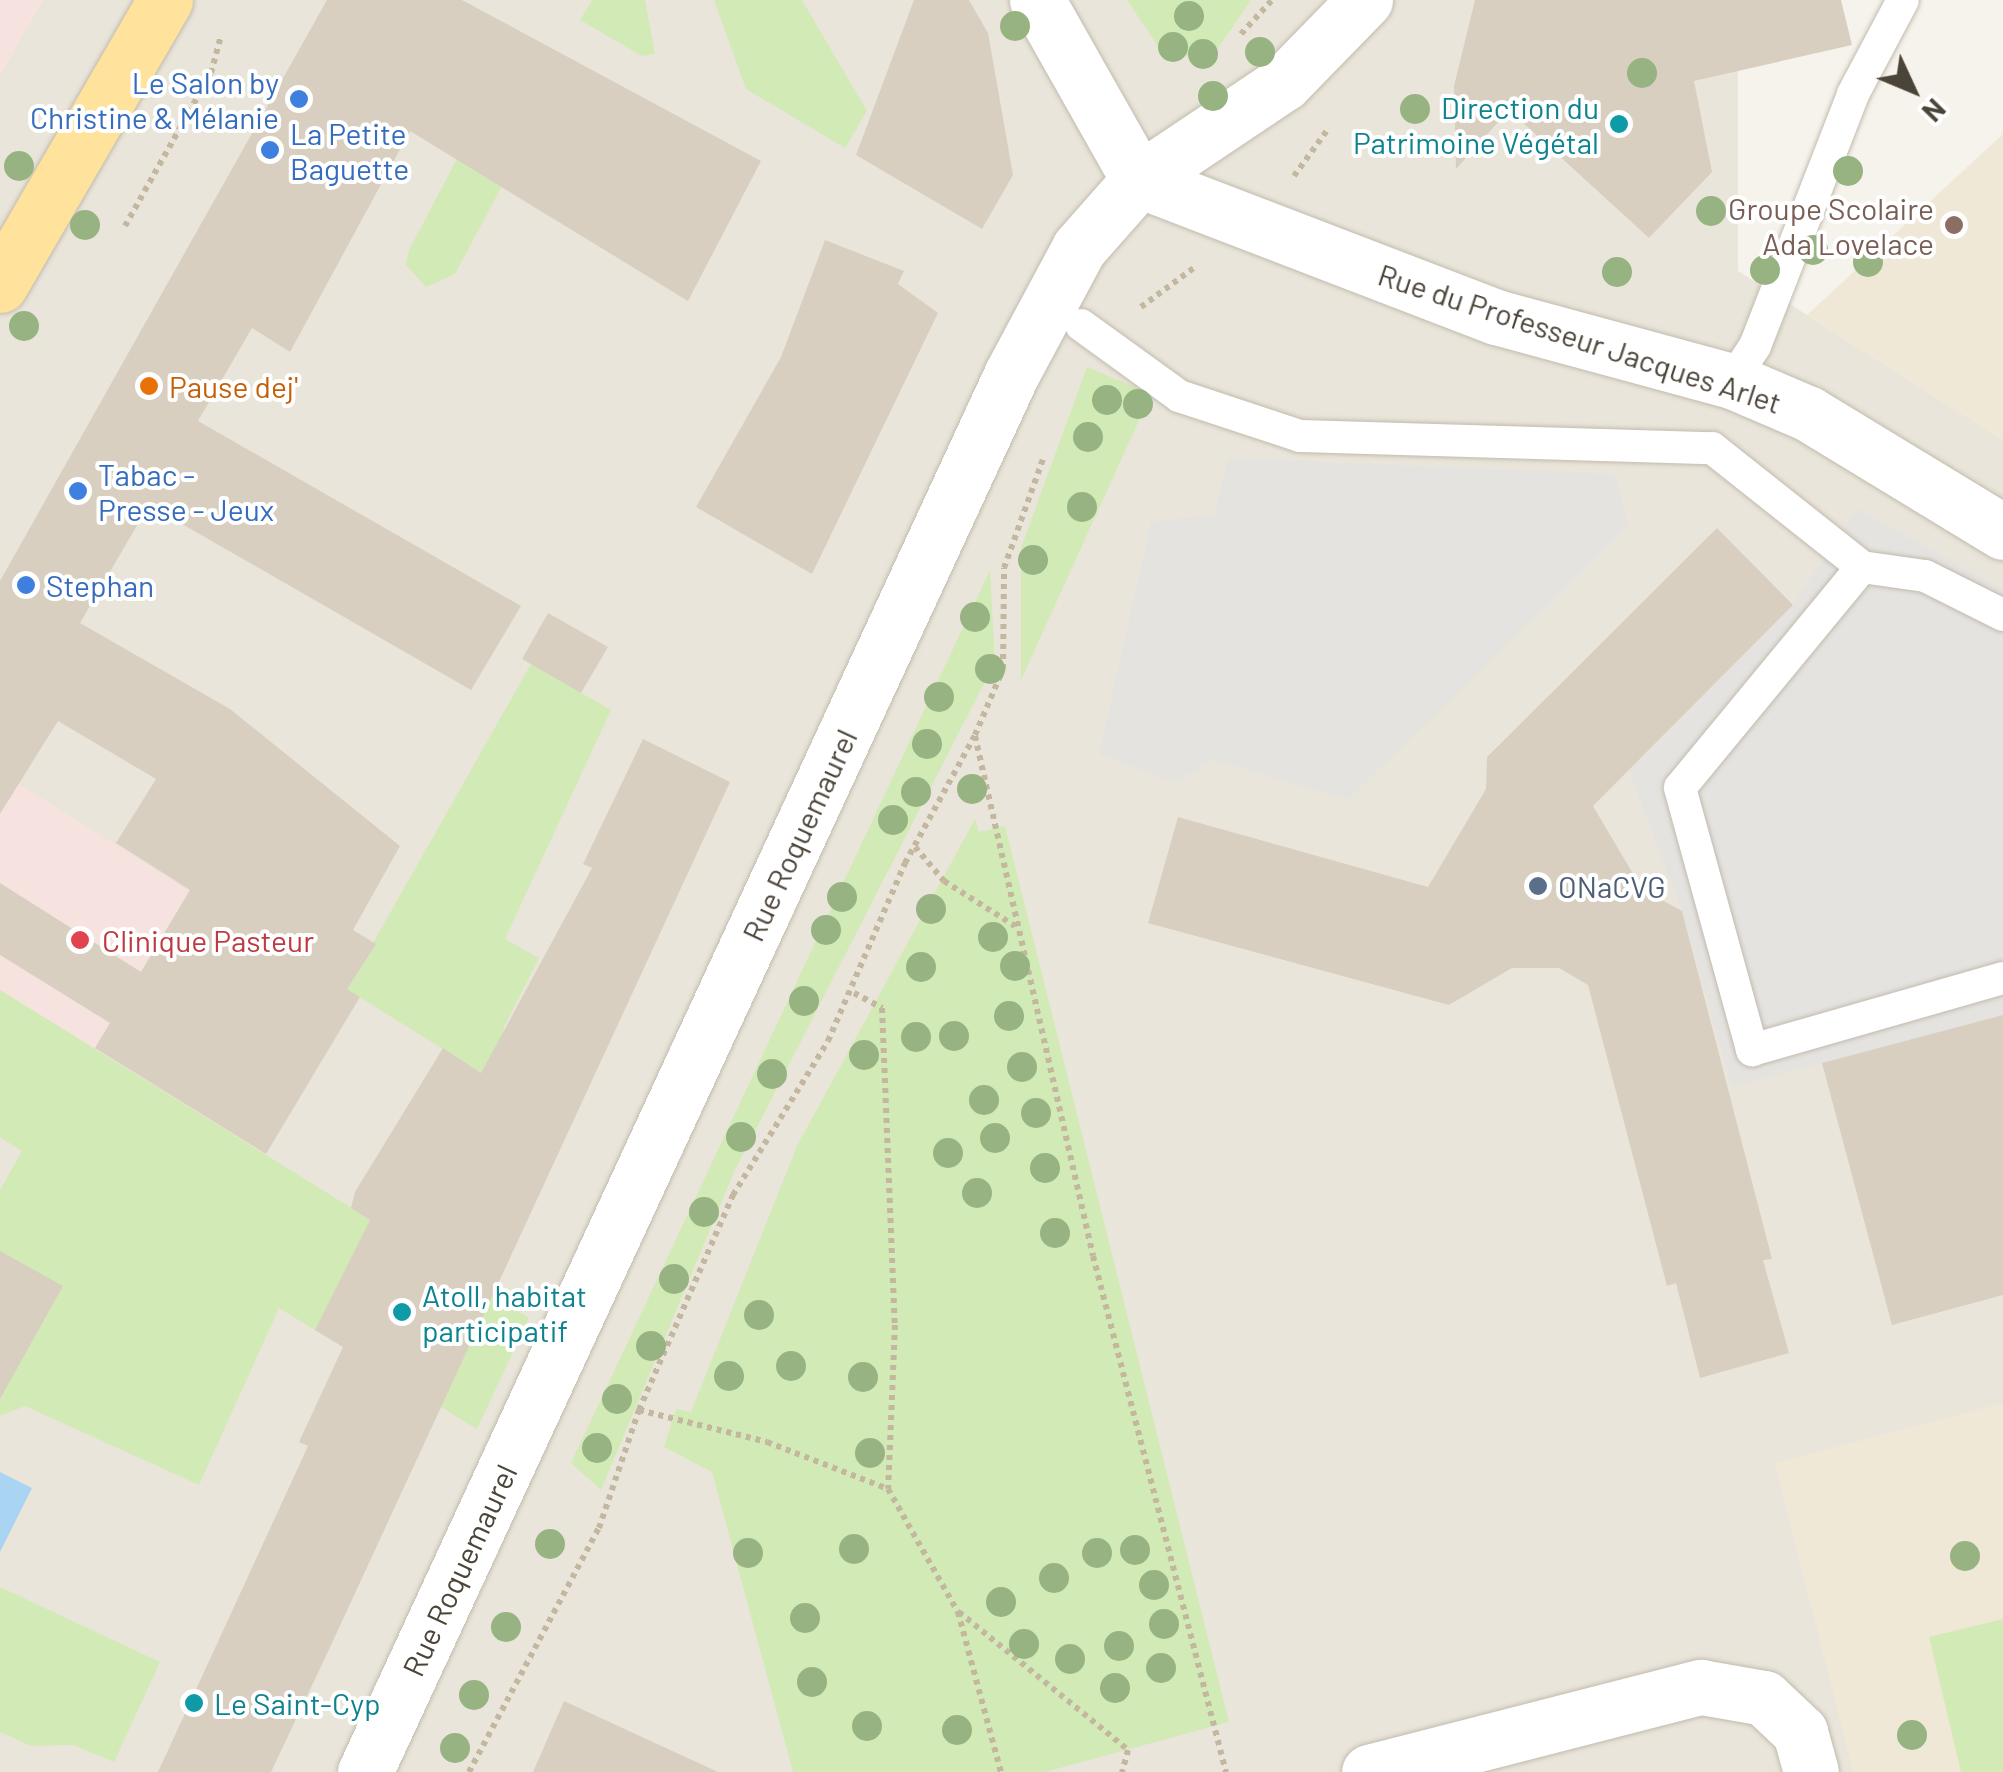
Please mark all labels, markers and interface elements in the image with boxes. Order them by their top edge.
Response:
north arrow [1863,40,1963,140]
place label: Le Salon by Christine & Mélanie [30,64,279,134]
marker: Le Salon by Christine & Mélanie [288,88,310,110]
place label: Direction du Patrimoine Végétal [1353,89,1599,160]
text: N [1916,92,1953,129]
marker: Direction du Patrimoine Végétal [1608,113,1630,135]
place label: La Petite Baguette [290,115,409,186]
marker: La Petite Baguette [259,139,281,161]
place label: Groupe Scolaire Ada Lovelace [1728,190,1934,260]
marker: Groupe Scolaire Ada Lovelace [1943,214,1965,236]
street label: Rue du Professeur Jacques Arlet [1374,256,1786,420]
place label: Pause dej' [169,368,298,404]
marker: Pause dej' [138,375,160,397]
place label: Tabac - Presse - Jeux [98,456,274,526]
marker: Tabac - Presse - Jeux [67,480,89,502]
place label: Stephan [46,567,154,603]
marker: Stephan [15,574,37,596]
street label: Rue Roquemaurel [734,723,864,947]
place label: ONaCVG [1558,868,1666,904]
marker: ONaCVG [1527,875,1549,897]
place label: Clinique Pasteur [102,922,314,958]
marker: Clinique Pasteur [67,927,93,953]
place label: Atoll, habitat participatif [422,1277,587,1348]
marker: Atoll, habitat participatif [391,1301,413,1323]
street label: Rue Roquemaurel [394,1458,524,1682]
place label: Le Saint-Cyp [214,1685,381,1721]
marker: Le Saint-Cyp [183,1692,205,1714]

